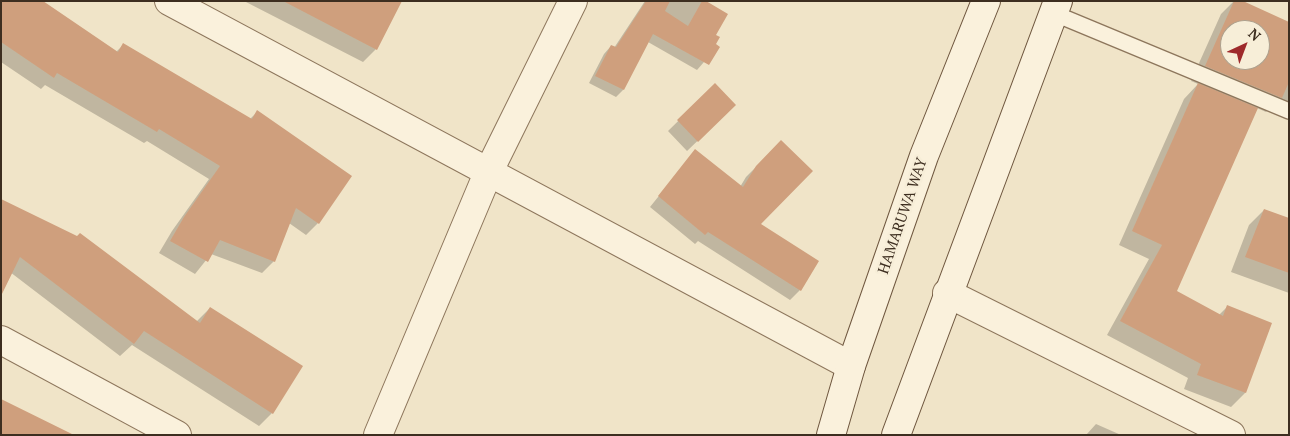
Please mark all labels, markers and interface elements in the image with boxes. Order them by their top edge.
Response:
north arrow [1220,20,1270,70]
text: N [1245,24,1265,45]
street label: HAMARUWA WAY [875,156,931,276]

